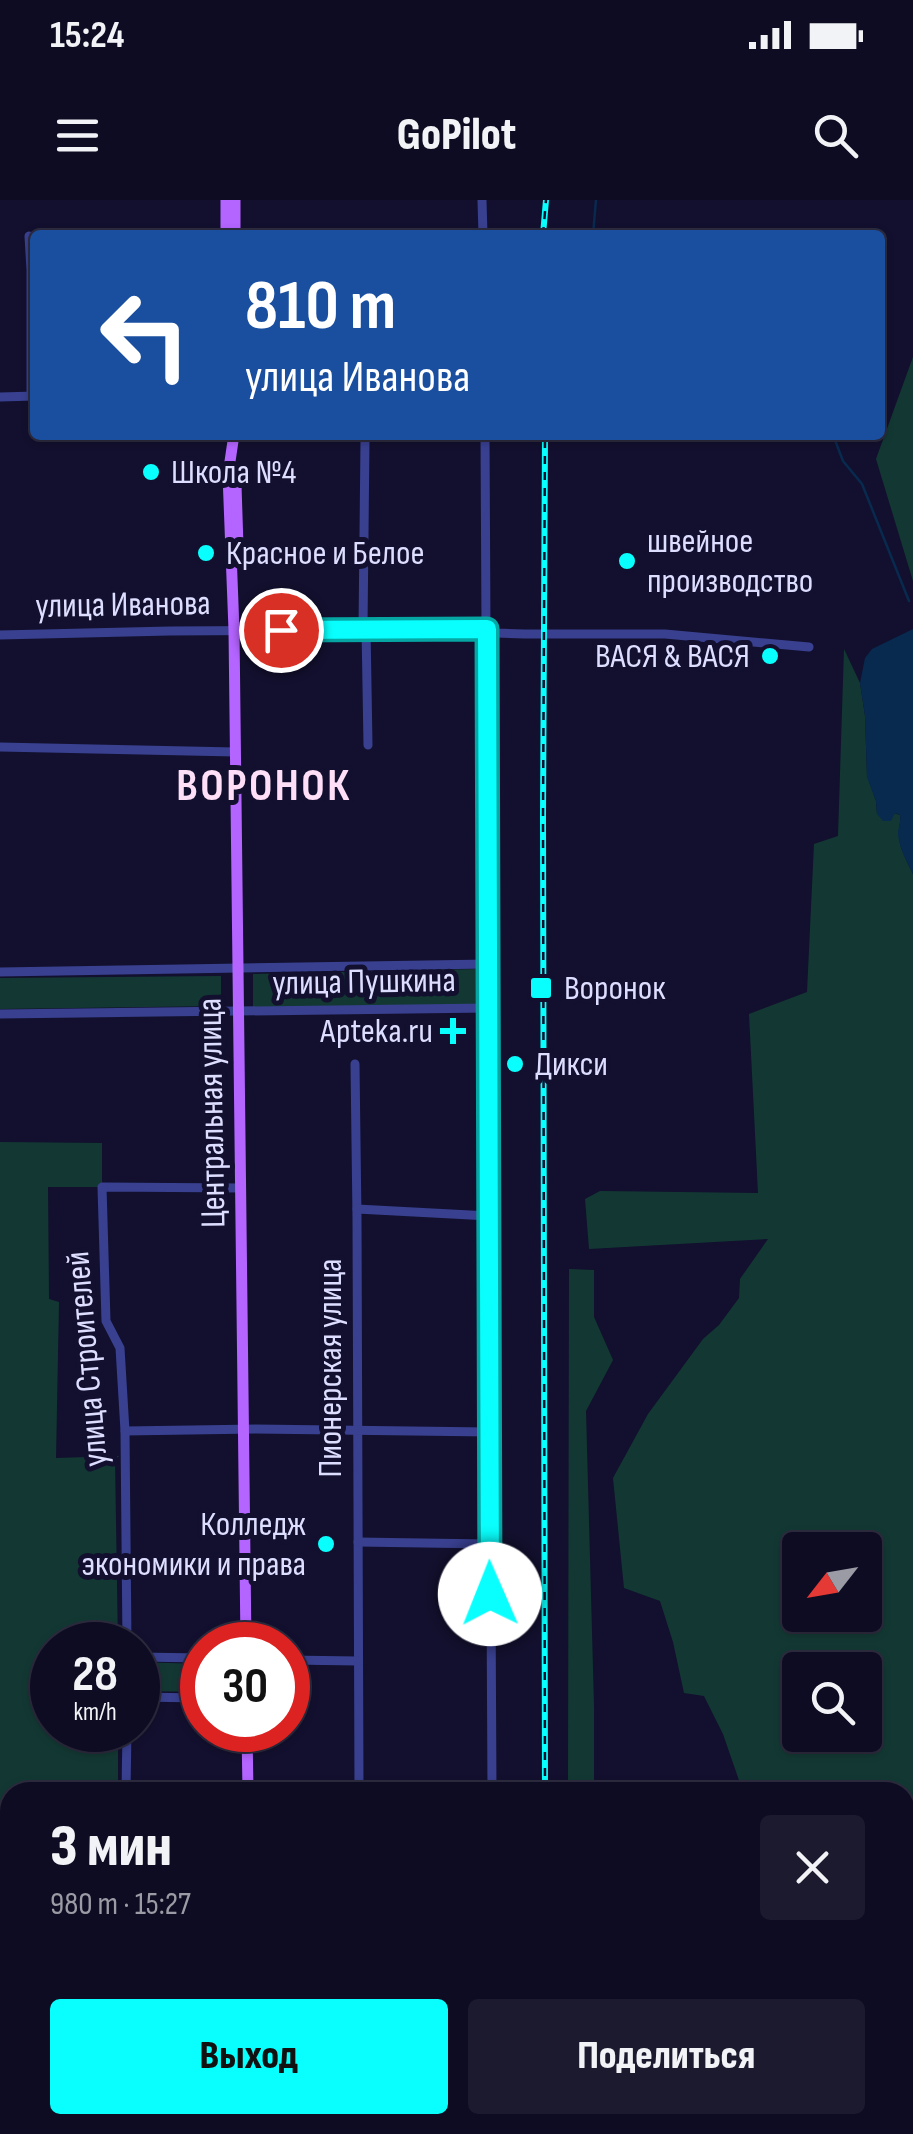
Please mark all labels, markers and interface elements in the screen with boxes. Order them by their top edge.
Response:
text: 15:24 [50,13,124,58]
icon: menu [50,108,105,163]
text: GoPilot [397,108,516,163]
icon: search [808,108,863,163]
text: 810 m [245,265,396,349]
icon: left [80,270,210,400]
text: улица Иванова [245,350,470,405]
place label: Школа №4 [171,451,296,494]
marker: Школа №4 [140,461,162,483]
place label: швейное производство [647,520,813,603]
place label: Красное и Белое [226,532,425,575]
marker: Красное и Белое [195,542,217,564]
marker: швейное производство [616,550,638,572]
street label: улица Иванова [35,582,211,628]
pin [239,588,324,673]
icon: arrive [254,603,309,658]
place label: ВАСЯ & ВАСЯ [595,635,750,678]
marker: ВАСЯ & ВАСЯ [759,645,781,667]
district label: ВОРОНОК [176,759,352,814]
street label: улица Пушкина [272,959,456,1005]
place label: Воронок [564,967,666,1010]
marker: Воронок [528,975,554,1001]
street label: Центральная улица [188,998,236,1228]
place label: Apteka.ru [319,1010,433,1053]
marker: Apteka.ru [442,1020,464,1042]
place label: Дикси [535,1043,608,1086]
marker: Дикси [504,1053,526,1075]
street label: улица Строителей [56,1250,118,1468]
street label: Пионерская улица [309,1258,352,1478]
place label: Колледж экономики и права [81,1503,306,1586]
north arrow [782,1532,882,1632]
map controls [782,1532,882,1752]
marker: Колледж экономики и права [315,1533,337,1555]
position arrow [438,1542,542,1646]
speed limit sign: 30 [180,1622,310,1752]
text: 28 [72,1645,118,1705]
button: search [782,1652,882,1752]
text: km/h [73,1697,117,1728]
text: 3 мин [50,1811,172,1883]
button: close [760,1815,865,1920]
text: 980 m · 15:27 [50,1885,191,1924]
button: Выход [50,1999,448,2114]
button: Поделиться [468,1999,865,2114]

